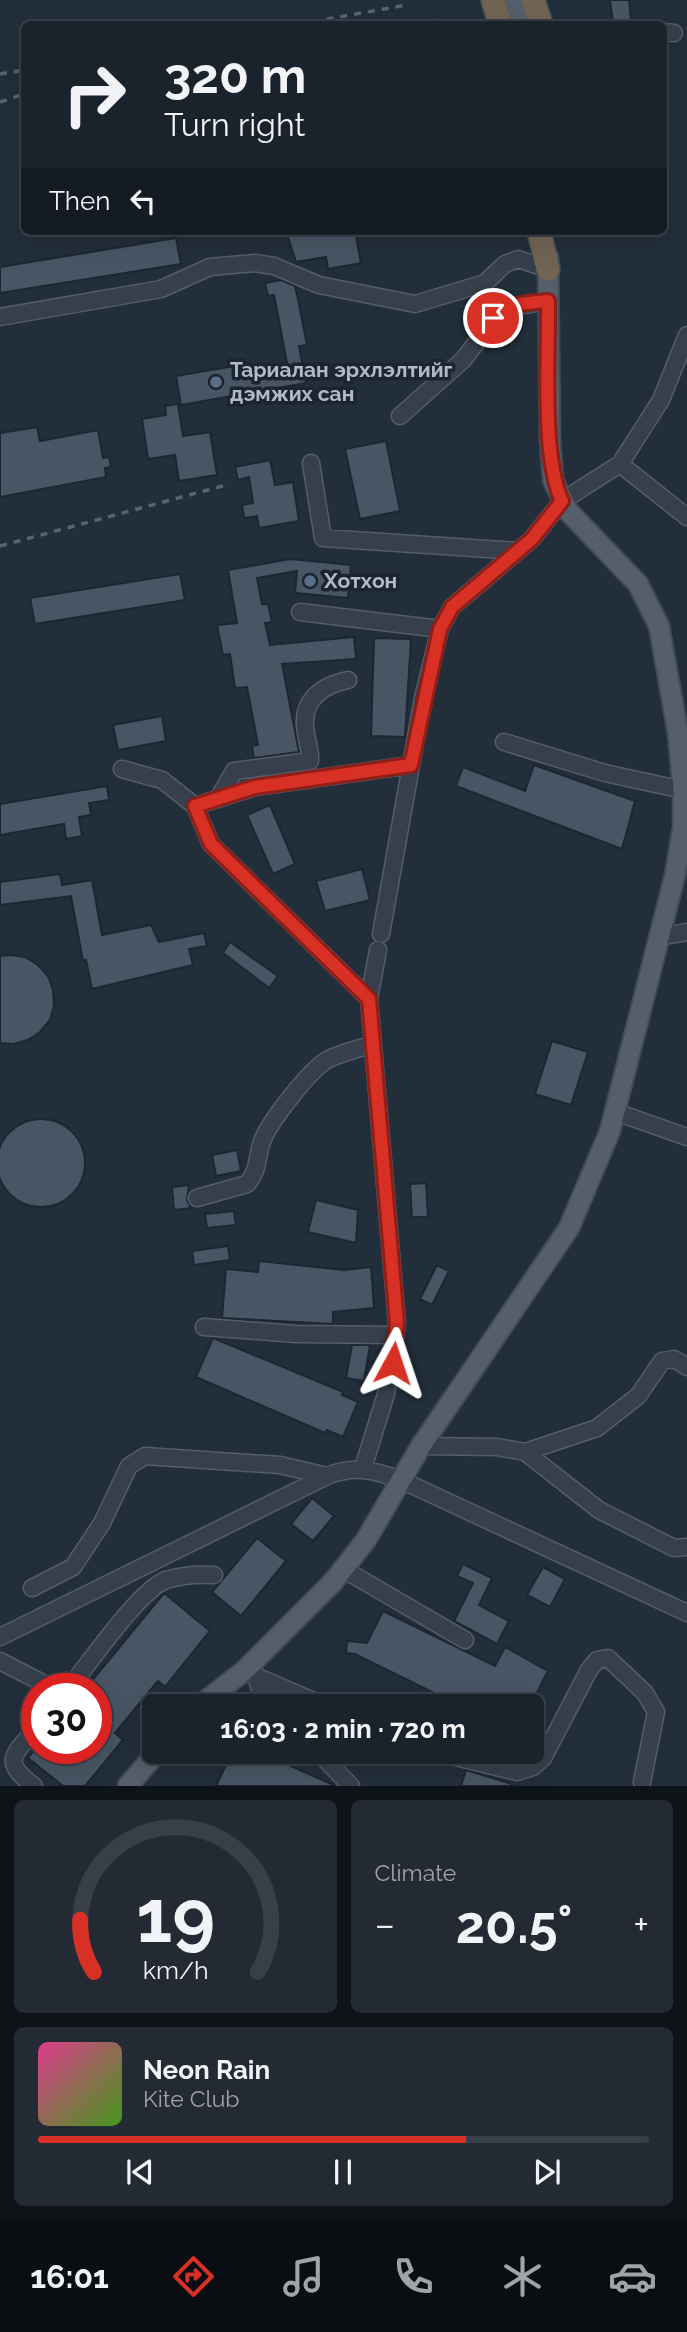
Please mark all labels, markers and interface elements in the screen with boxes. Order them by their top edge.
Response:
text: 320 m [164,47,306,104]
icon: right [49,49,140,140]
text: Turn right [164,106,305,143]
icon: left [124,182,162,220]
text: Then [49,186,110,216]
pin [463,288,523,348]
icon: arrive [474,299,512,337]
place label: Тариалан эрхлэлтийг дэмжих сан [230,357,453,406]
marker: Тариалан эрхлэлтийг дэмжих сан [208,374,224,390]
place label: Хотхон [323,568,397,593]
marker: Хотхон [302,573,318,589]
position arrow [356,1326,430,1400]
speed limit sign: 30 [21,1673,112,1764]
text: 16:03 · 2 min · 720 m [220,1714,466,1744]
text: Climate [375,1859,456,1886]
text: 19 [136,1875,215,1960]
text: 20.5° [456,1894,572,1955]
text: − [375,1902,395,1947]
text: + [633,1902,649,1947]
text: km/h [142,1955,208,1985]
text: Neon Rain [143,2055,270,2085]
text: Kite Club [143,2085,240,2112]
icon: previous [121,2153,159,2191]
icon: pause [324,2153,362,2191]
icon: next [528,2153,566,2191]
icon: directions [169,2252,218,2301]
icon: music [279,2252,328,2301]
icon: phone [389,2252,438,2301]
icon: climate [498,2252,547,2301]
icon: car [608,2252,657,2301]
text: 16:01 [30,2258,109,2295]

